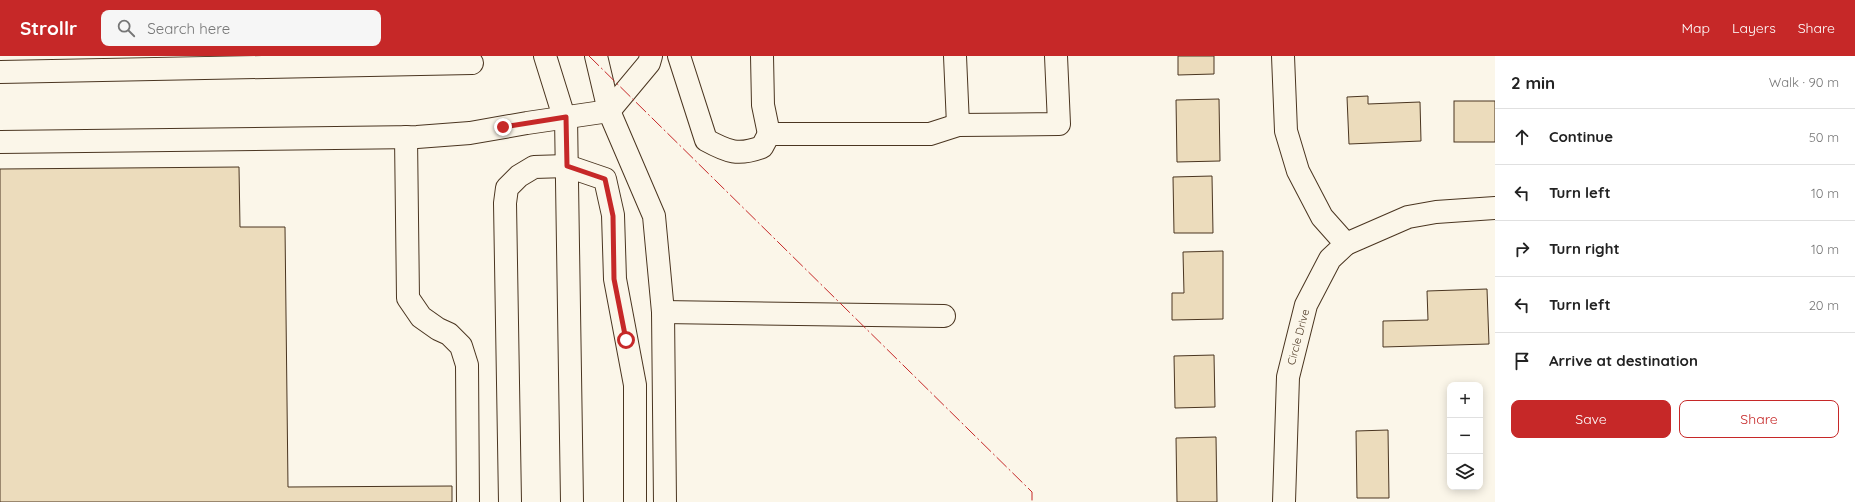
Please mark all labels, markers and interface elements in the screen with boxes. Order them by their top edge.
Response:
search box [101,10,381,46]
text: Strollr [20,16,77,40]
icon: search [115,17,137,39]
text: Search here [147,19,230,38]
text: Map [1681,19,1710,37]
text: Layers [1732,19,1776,37]
text: Share [1798,19,1835,37]
text: 2 min [1511,72,1555,93]
text: Walk · 90 m [1769,74,1839,90]
route end [494,118,512,136]
icon: ahead [1511,126,1533,148]
text: Continue [1549,127,1613,146]
text: 50 m [1809,129,1839,145]
icon: left [1511,182,1533,204]
text: Turn left [1549,183,1611,202]
text: 10 m [1811,185,1839,201]
icon: right [1511,238,1533,260]
text: Turn right [1549,239,1620,258]
text: 10 m [1811,241,1839,257]
icon: left [1511,294,1533,316]
text: Turn left [1549,295,1611,314]
text: 20 m [1809,297,1839,313]
street label: Circle Drive [1284,307,1312,367]
route start [617,331,635,349]
icon: arrive [1511,350,1533,372]
text: Arrive at destination [1549,351,1698,370]
map controls [1447,382,1483,490]
button: + [1447,382,1483,418]
button: Save [1511,400,1671,438]
button: Share [1679,400,1839,438]
button: − [1447,418,1483,454]
button: layers [1447,454,1483,490]

